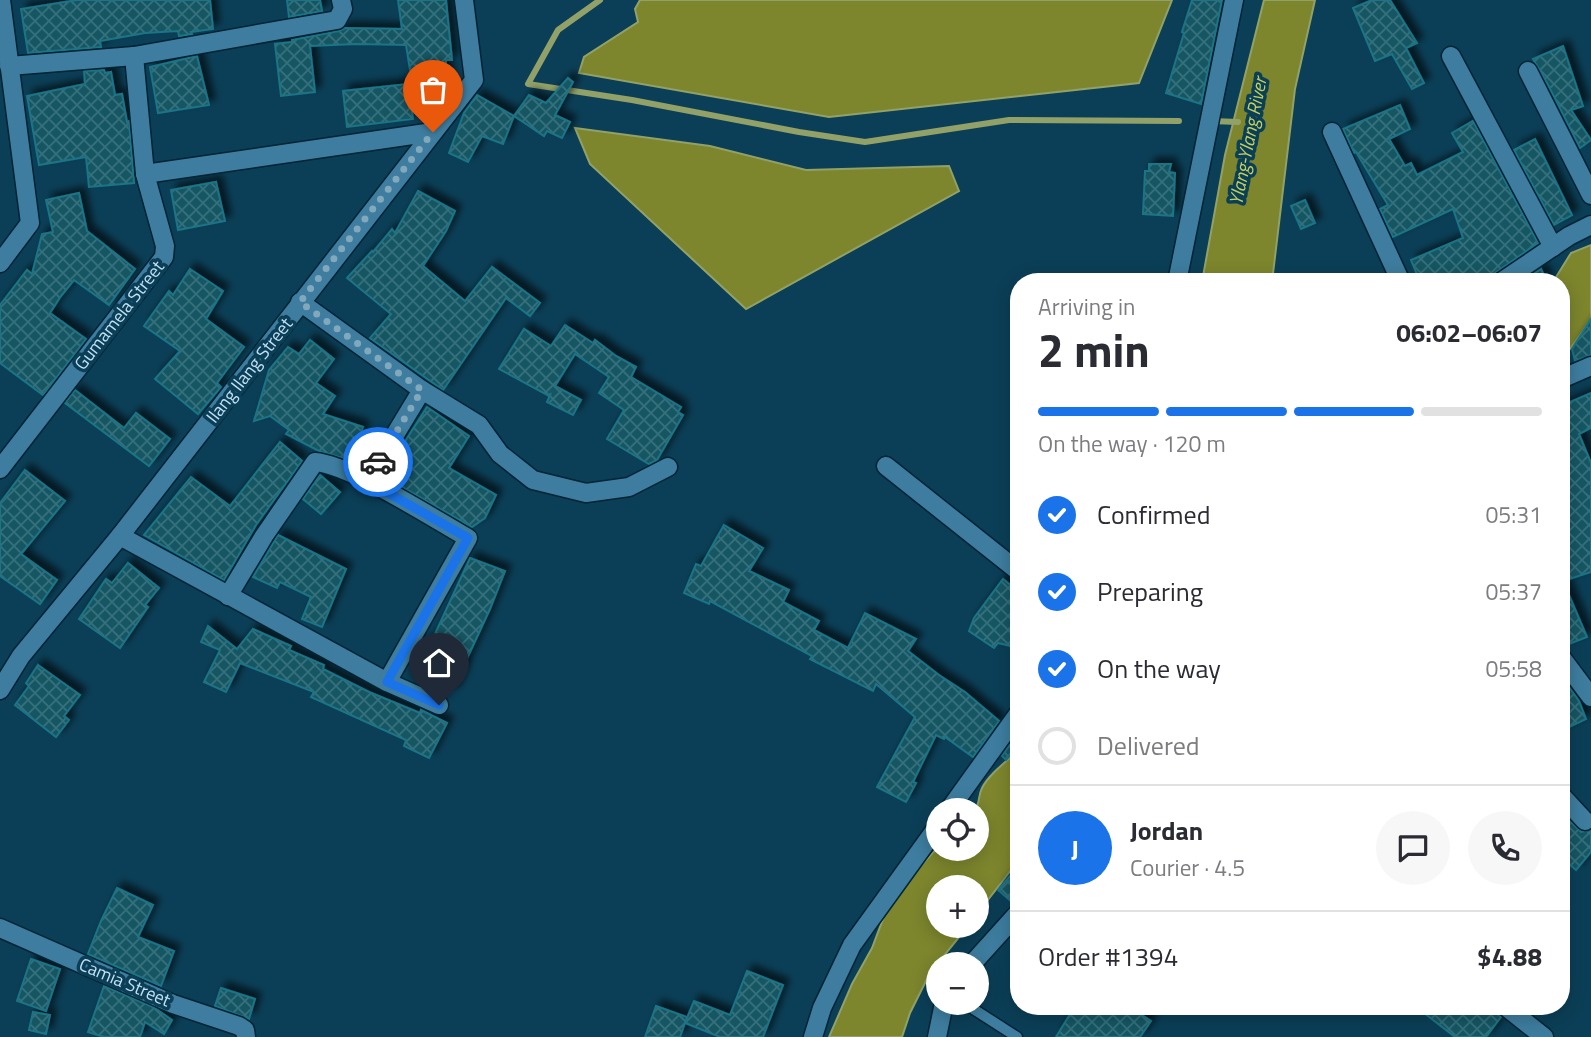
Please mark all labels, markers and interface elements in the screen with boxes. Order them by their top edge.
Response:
pin [403,60,463,132]
icon: bag [414,71,452,109]
water label: Ylang-Ylang River [1220,73,1274,207]
street label: Gumamela Street [68,254,171,375]
text: Arriving in [1038,289,1135,324]
street label: Ilang Ilang Street [199,311,299,428]
text: 06:02–06:07 [1396,313,1542,352]
text: 2 min [1038,315,1150,385]
text: On the way · 120 m [1038,426,1226,461]
courier [343,427,413,497]
icon: car [359,443,397,481]
text: Confirmed [1097,495,1211,534]
icon: check [1038,496,1076,534]
text: 05:31 [1485,497,1542,532]
text: Preparing [1097,572,1203,611]
icon: check [1038,573,1076,611]
text: 05:37 [1485,574,1542,609]
pin [409,633,469,705]
icon: home [420,644,458,682]
text: On the way [1097,649,1221,688]
icon: check [1038,650,1076,688]
text: 05:58 [1485,651,1542,686]
text: Delivered [1097,726,1200,765]
map controls [926,798,989,1015]
button: locate [926,798,989,861]
text: Jordan [1130,811,1203,850]
button: chat [1376,811,1450,885]
button: phone [1468,811,1542,885]
text: J [1071,829,1079,868]
text: Courier · 4.5 [1130,850,1245,885]
button: + [926,875,989,938]
text: Order #1394 [1038,937,1178,976]
text: $4.88 [1477,937,1542,976]
street label: Camia Street [75,951,176,1014]
button: − [926,952,989,1015]

